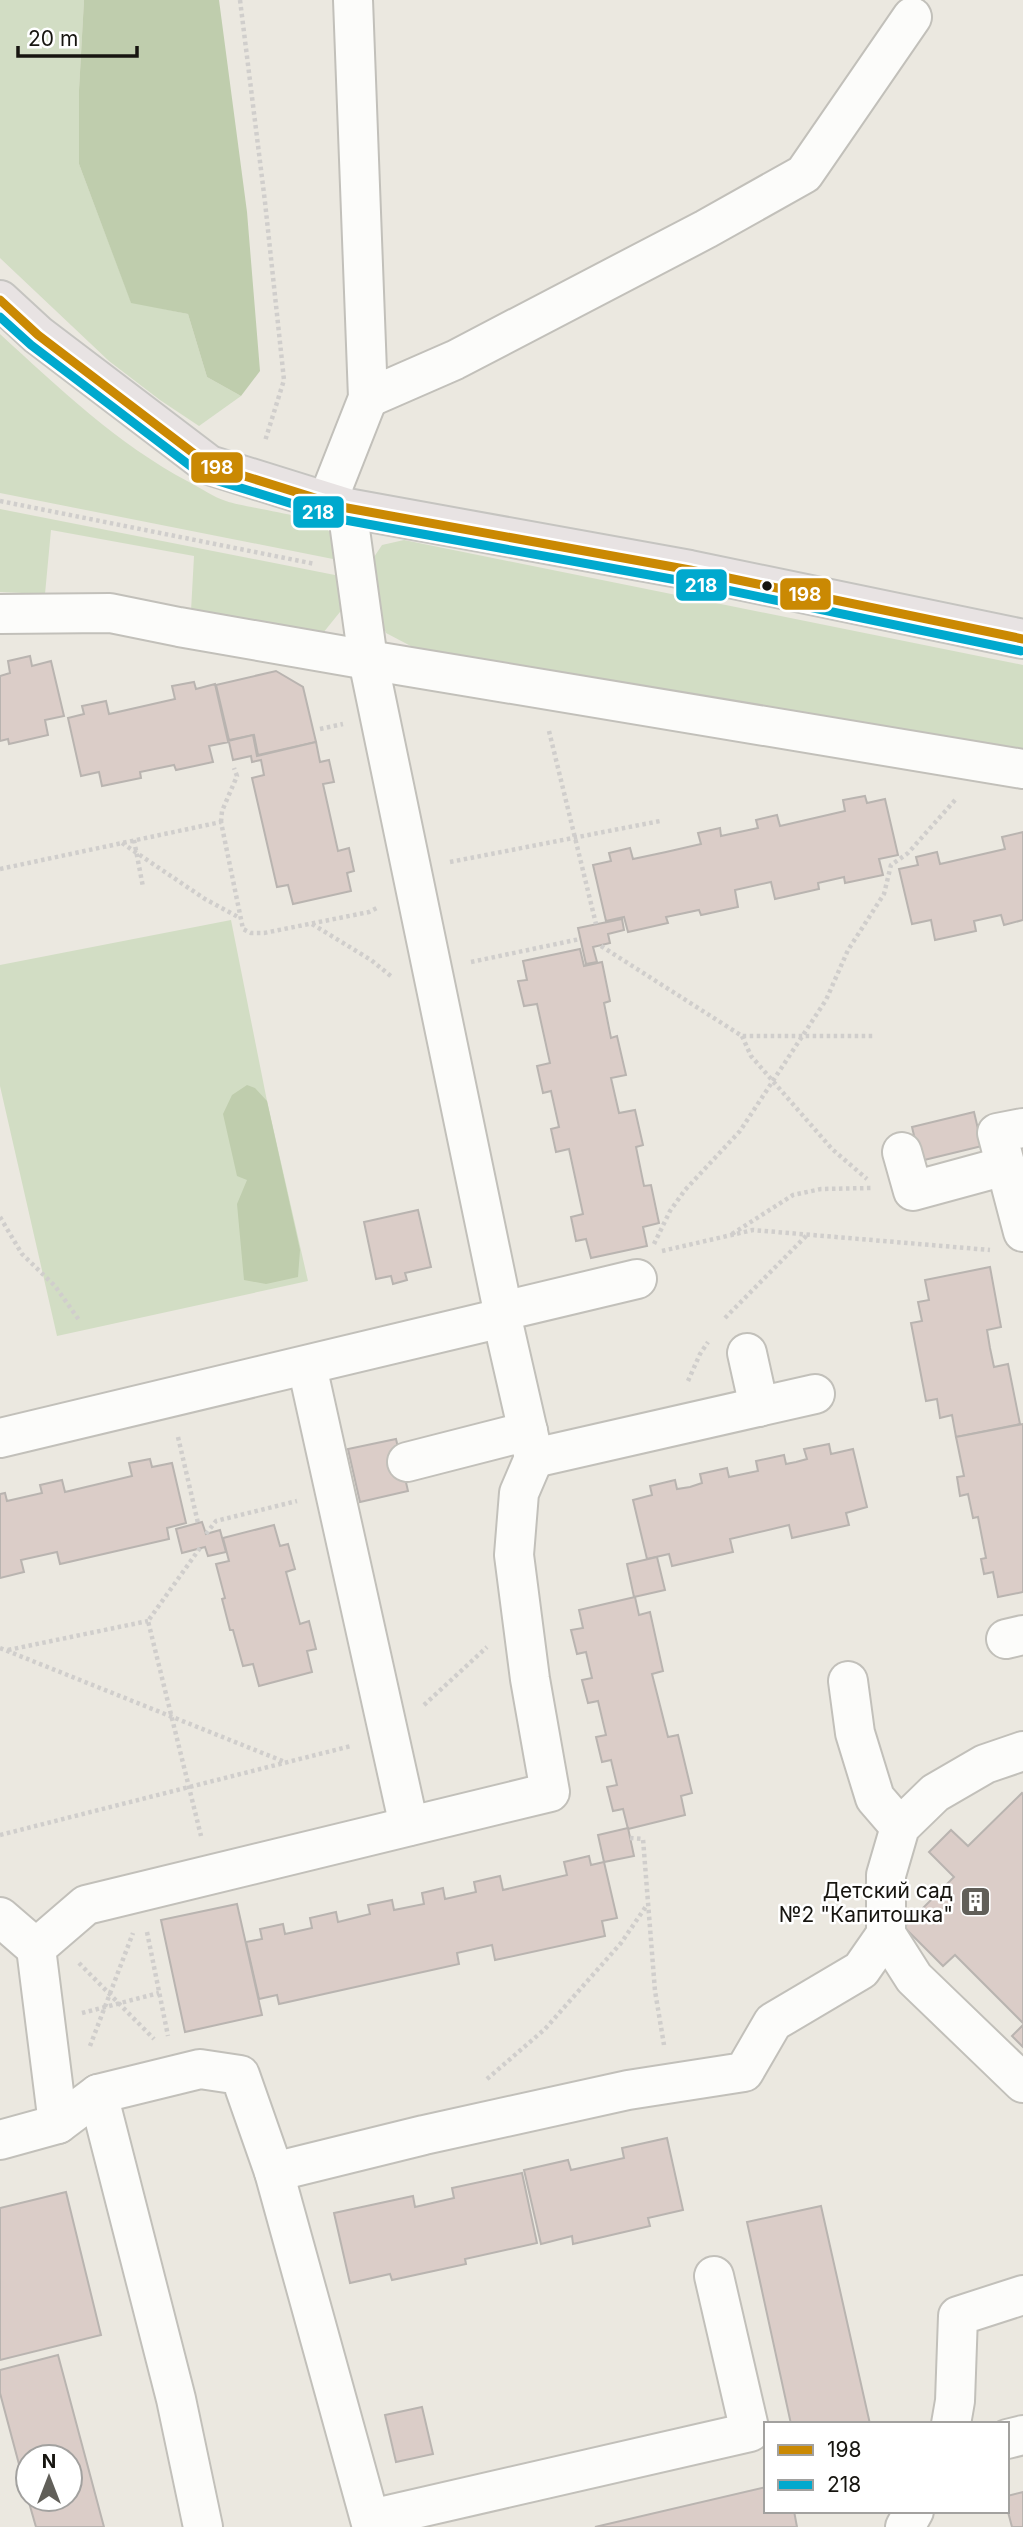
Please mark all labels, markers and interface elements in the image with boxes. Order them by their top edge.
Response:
scale bar [18,14,136,58]
text: 20 m [28,26,78,51]
line badge: 198 [190,451,244,484]
text: 198 [201,456,233,479]
line badge: 218 [292,495,345,529]
text: 218 [302,501,334,524]
line badge: 218 [675,568,728,602]
text: 218 [685,574,717,597]
line badge: 198 [779,577,832,611]
unlabelled marker [760,579,774,593]
text: 198 [789,583,821,606]
place label: Детский сад №2 "Капитошка" [779,1878,953,1927]
building icon: Детский сад №2 "Капитошка" [959,1885,993,1919]
legend [764,2422,1009,2513]
text: 198 [827,2437,862,2462]
north arrow [14,2443,84,2513]
text: N [42,2450,56,2473]
text: 218 [827,2472,861,2497]

